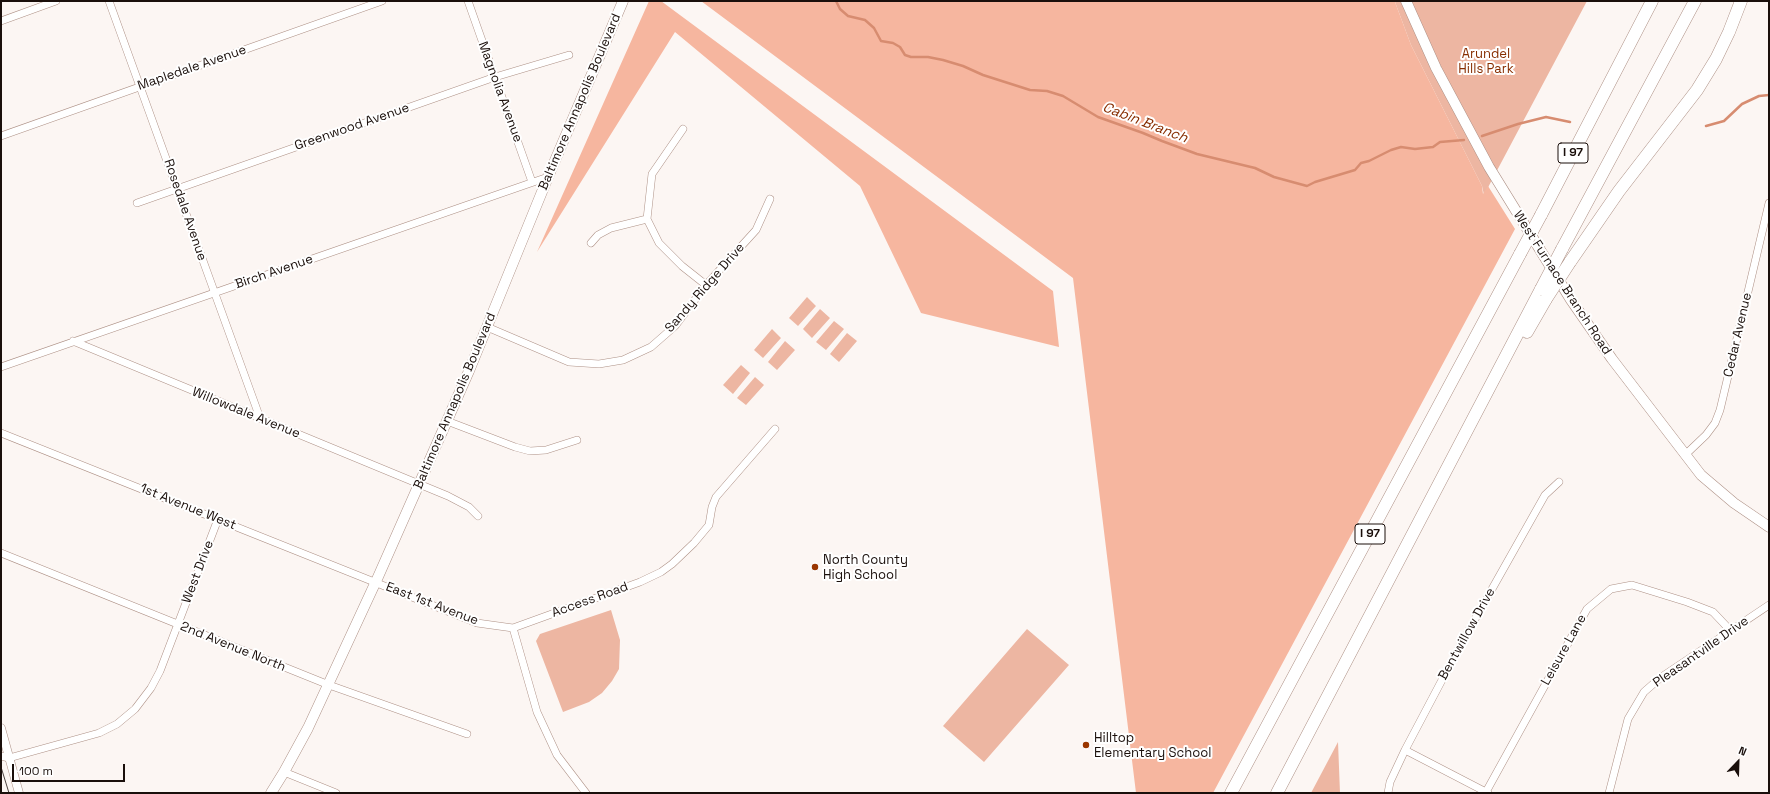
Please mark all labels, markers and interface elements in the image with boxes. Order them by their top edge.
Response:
street label: Baltimore Annapolis Boulevard [536,11,624,193]
street label: Magnolia Avenue [475,40,525,144]
street label: Mapledale Avenue [136,42,248,94]
park label: Arundel Hills Park [1458,46,1514,77]
water label: Cabin Branch [1100,99,1190,147]
street label: Greenwood Avenue [292,100,412,154]
road number: I 97 [1558,143,1588,163]
street label: Rosedale Avenue [160,157,210,263]
street label: West Furnace Branch Road [1510,208,1614,358]
street label: Sandy Ridge Drive [662,240,748,336]
street label: Birch Avenue [233,251,315,293]
street label: Cedar Avenue [1721,291,1755,379]
street label: Baltimore Annapolis Boulevard [411,310,499,492]
street label: Willowdale Avenue [190,384,302,442]
street label: 1st Avenue West [138,481,238,533]
road number: I 97 [1355,524,1385,544]
street label: West Drive [179,538,217,606]
place label: North County High School [823,552,908,583]
marker: North County High School [810,562,820,572]
street label: East 1st Avenue [383,579,481,629]
street label: Access Road [550,579,630,621]
street label: Bentwillow Drive [1435,585,1499,683]
street label: Leisure Lane [1538,612,1590,688]
street label: Pleasantville Drive [1650,613,1752,691]
street label: 2nd Avenue North [178,619,288,675]
place label: Hilltop Elementary School [1094,730,1211,761]
marker: Hilltop Elementary School [1081,740,1091,750]
north arrow [1718,742,1758,782]
text: N [1737,743,1749,759]
scale bar [14,756,127,782]
text: 100 m [19,763,53,779]

